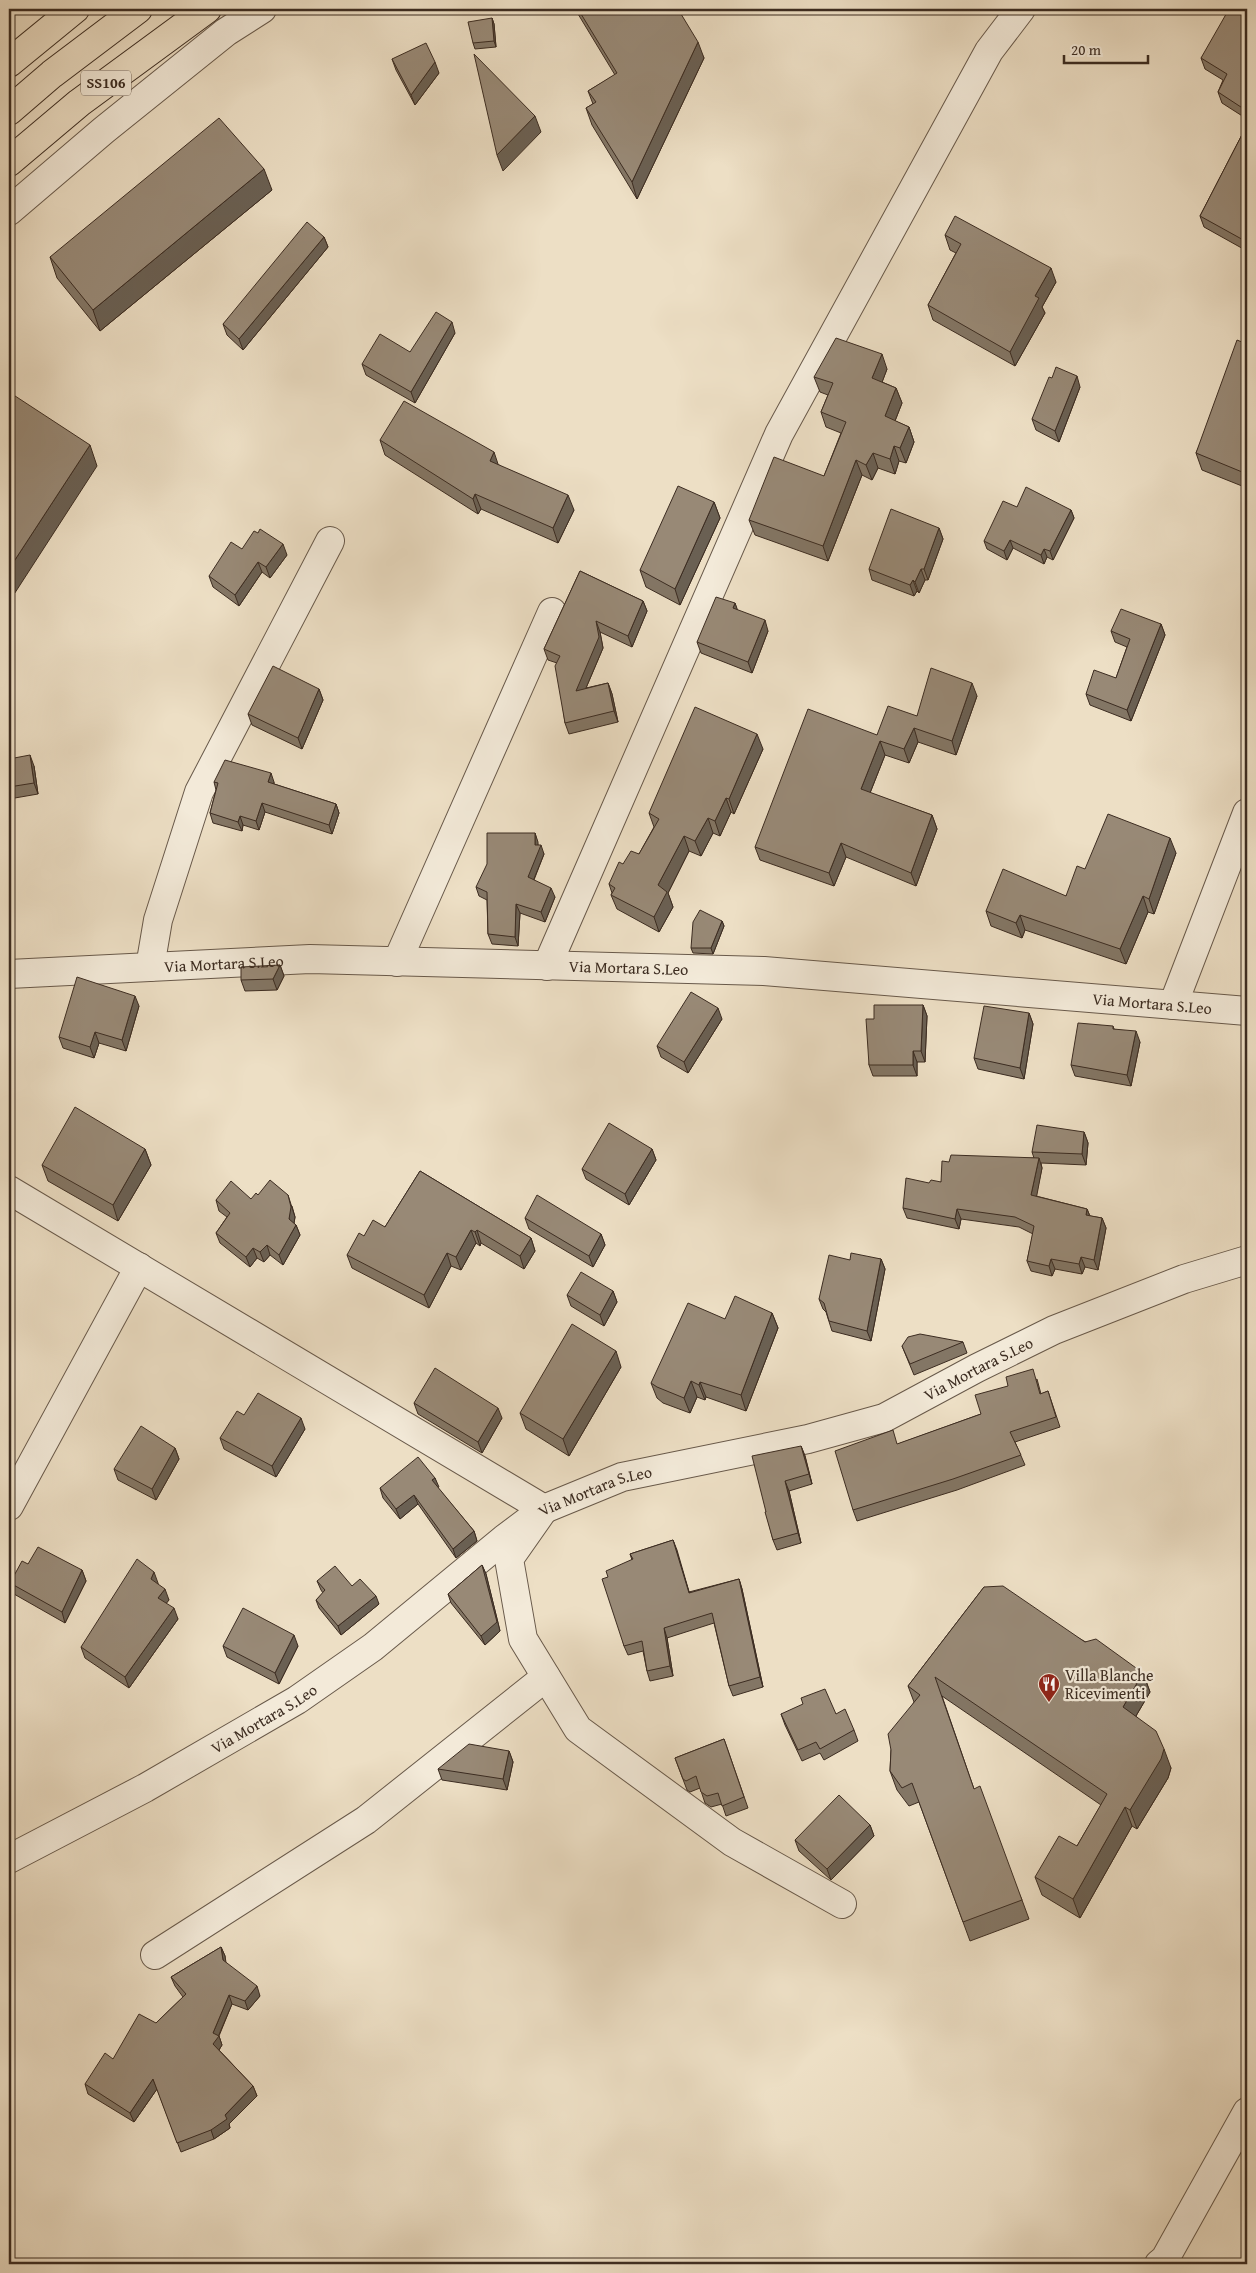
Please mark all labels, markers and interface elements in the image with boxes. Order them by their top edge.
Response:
scale bar [1064,32,1147,64]
text: 20 m [1071,39,1102,60]
road number: SS106 [81,70,131,96]
street label: Via Mortara S.Leo [163,948,284,978]
street label: Via Mortara S.Leo [568,954,689,981]
street label: Via Mortara S.Leo [1091,986,1213,1020]
street label: Via Mortara S.Leo [919,1330,1037,1407]
street label: Via Mortara S.Leo [532,1459,654,1522]
place label: Villa Blanche Ricevimenti [1065,1663,1154,1705]
restaurant icon: Villa Blanche Ricevimenti [1037,1672,1061,1703]
street label: Via Mortara S.Leo [206,1678,322,1759]

